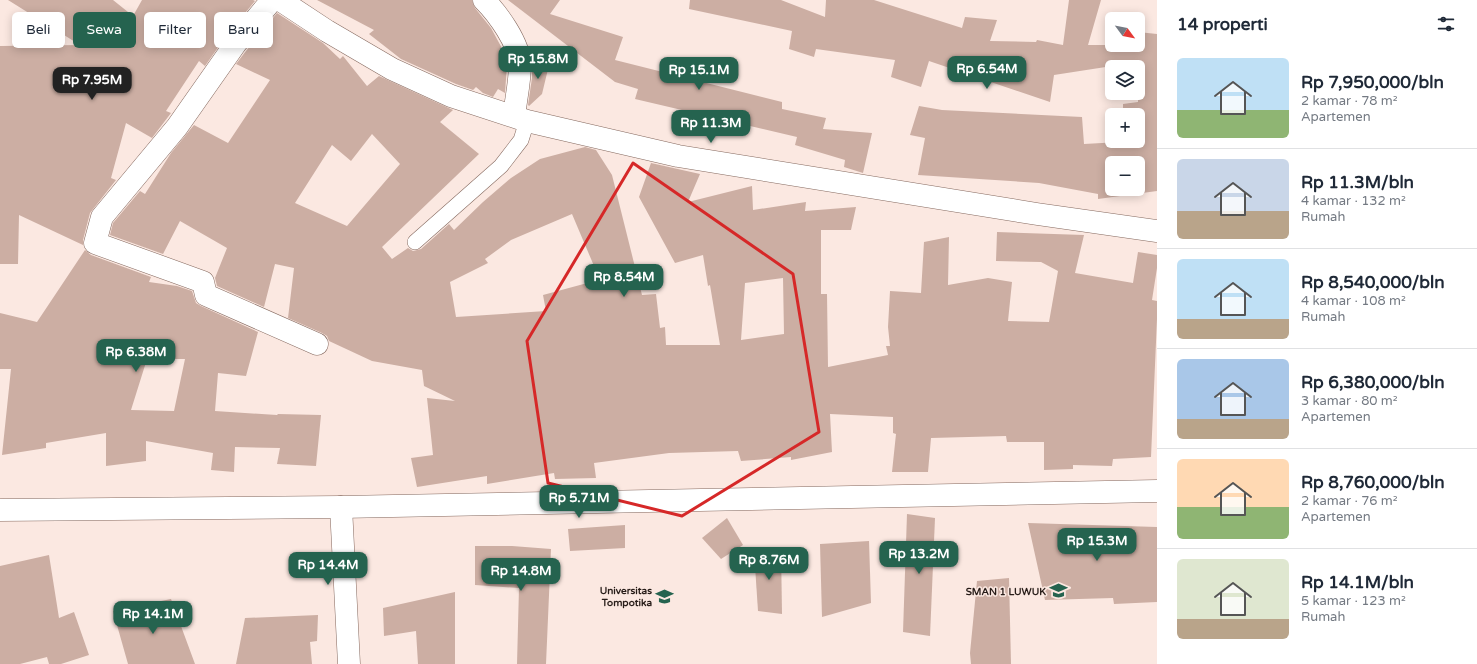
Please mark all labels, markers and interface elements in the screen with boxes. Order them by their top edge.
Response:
chip: Beli [12,12,65,48]
chip: Sewa [73,12,136,48]
chip: Filter [144,12,206,48]
chip: Baru [214,12,273,48]
north arrow [1105,12,1145,52]
map controls [1105,12,1145,196]
icon: filters [1435,13,1457,35]
text: 14 properti [1177,14,1268,35]
pin: Rp 15.8M [497,46,579,80]
text: Rp 15.8M [507,51,569,67]
pin: Rp 6.54M [946,56,1028,90]
pin: Rp 15.1M [658,57,740,91]
button: layers [1105,60,1145,100]
text: Rp 6.54M [956,61,1018,77]
text: Rp 15.1M [668,62,730,78]
pin: Rp 7.95M [51,67,133,101]
text: Rp 7.95M [62,72,122,88]
text: Rp 7,950,000/bln [1301,72,1444,93]
icon: home [1209,74,1257,122]
text: 2 kamar · 78 m² [1301,93,1398,109]
button: + [1105,108,1145,148]
text: Apartemen [1301,109,1371,125]
pin: Rp 11.3M [670,110,752,144]
text: Rp 11.3M [680,115,742,131]
button: − [1105,156,1145,196]
text: Rp 11.3M/bln [1301,172,1414,193]
icon: home [1209,175,1257,223]
text: 4 kamar · 132 m² [1301,193,1406,209]
text: Rumah [1301,209,1345,225]
pin: Rp 8.54M [583,264,665,298]
text: Rp 8.54M [593,269,655,285]
text: Rp 8,540,000/bln [1301,272,1445,293]
icon: home [1209,275,1257,323]
text: 4 kamar · 108 m² [1301,293,1406,309]
text: Rumah [1301,309,1345,325]
pin: Rp 6.38M [95,339,177,373]
text: Rp 6.38M [105,344,167,360]
text: Rp 6,380,000/bln [1301,372,1445,393]
icon: home [1209,375,1257,423]
text: 3 kamar · 80 m² [1301,393,1398,409]
text: Apartemen [1301,409,1371,425]
text: Rp 8,760,000/bln [1301,472,1445,493]
icon: home [1209,475,1257,523]
pin: Rp 5.71M [538,485,620,519]
text: Rp 5.71M [548,490,610,506]
text: 2 kamar · 76 m² [1301,493,1398,509]
text: Apartemen [1301,509,1371,525]
pin: Rp 15.3M [1056,528,1138,562]
text: Rp 15.3M [1066,533,1128,549]
pin: Rp 13.2M [878,541,960,575]
text: Rp 13.2M [888,546,950,562]
pin: Rp 8.76M [728,547,810,581]
pin: Rp 14.4M [287,552,369,586]
text: Rp 8.76M [738,552,800,568]
text: Rp 14.4M [297,557,359,573]
pin: Rp 14.8M [480,558,562,592]
text: Rp 14.8M [490,563,552,579]
text: Rp 14.1M/bln [1301,572,1414,593]
icon: home [1209,575,1257,623]
school or university icon: SMAN 1 LUWUK [1049,581,1069,601]
place label: Universitas Tompotika [600,585,652,609]
school or university icon: Universitas Tompotika [655,586,675,606]
place label: SMAN 1 LUWUK [966,586,1046,598]
text: 5 kamar · 123 m² [1301,593,1406,609]
pin: Rp 14.1M [112,601,194,635]
text: Rp 14.1M [122,606,184,622]
text: Rumah [1301,609,1345,625]

